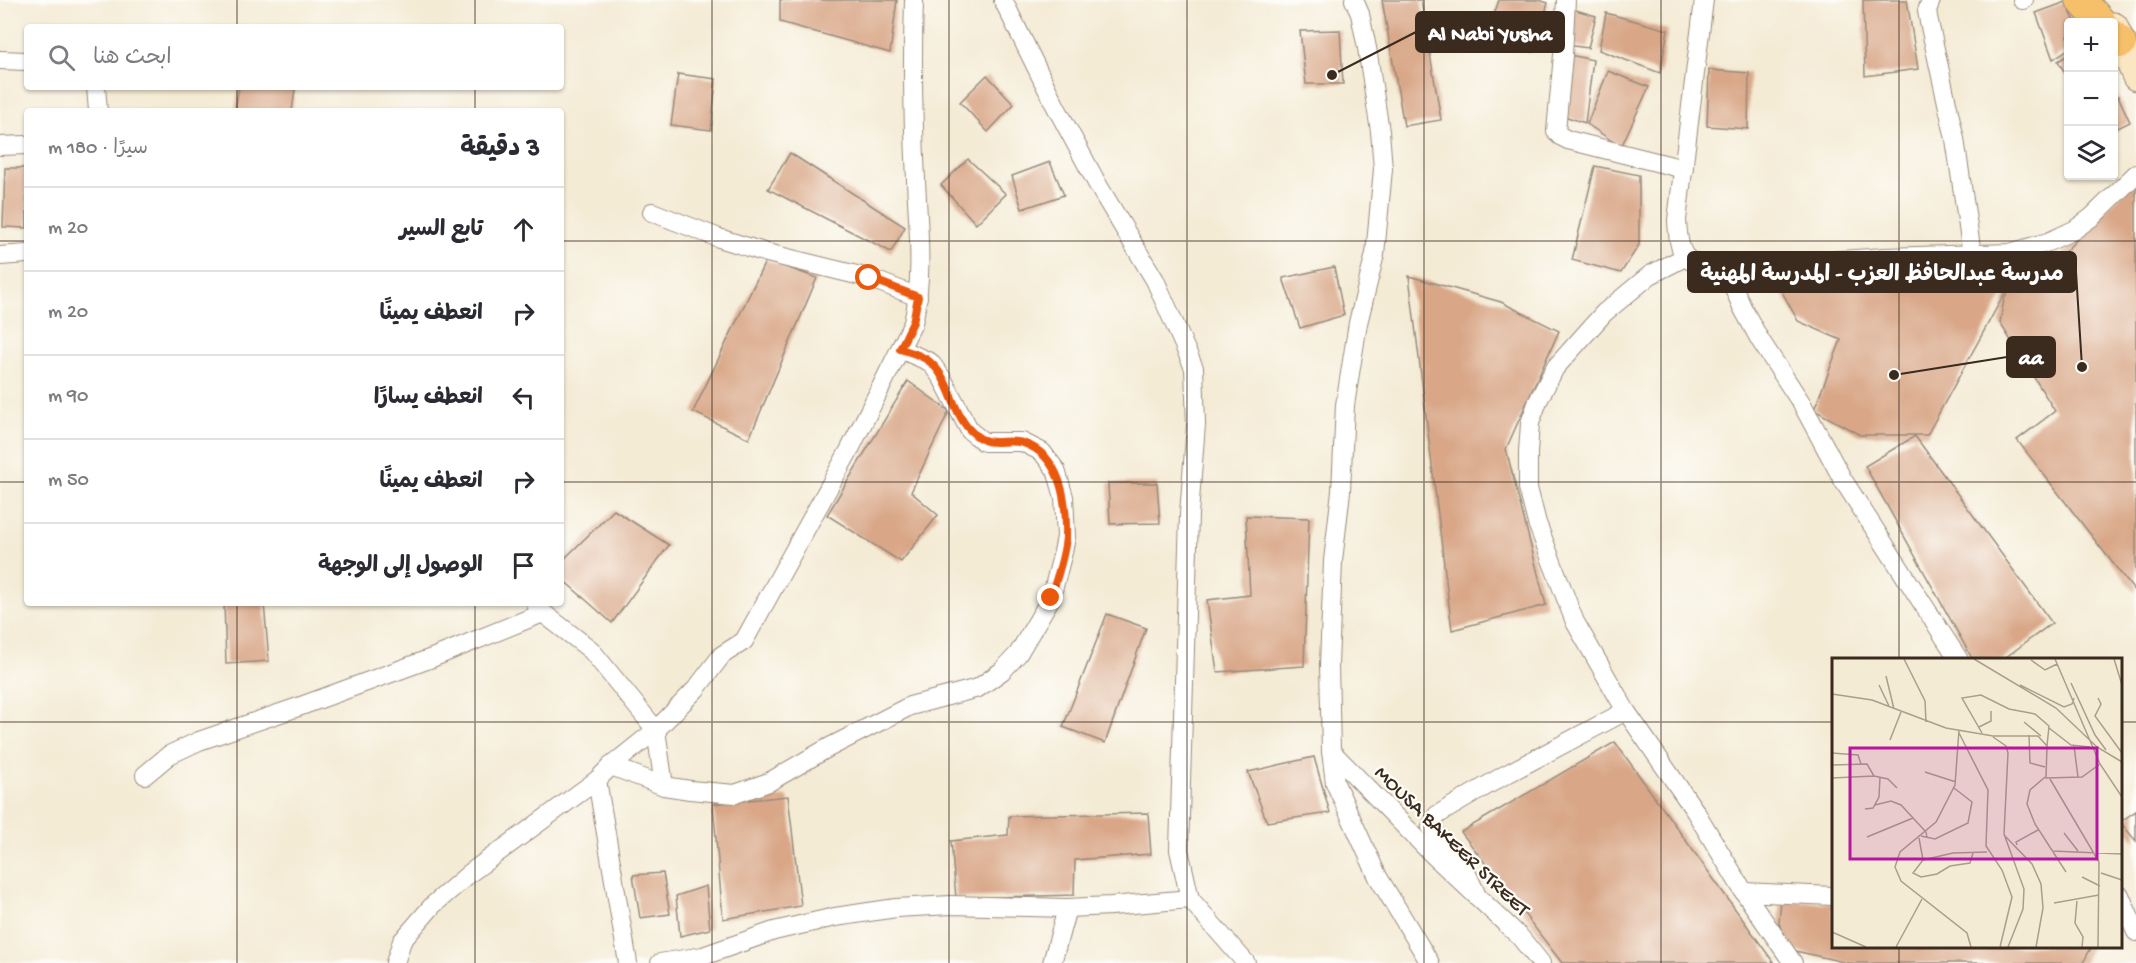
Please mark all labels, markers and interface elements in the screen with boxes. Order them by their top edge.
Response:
callout: Al Nabi Yusha [1416,12,1564,52]
map controls [2064,18,2118,180]
button: + [2064,18,2118,72]
text: Al Nabi Yusha [1427,23,1554,49]
search box [24,24,564,90]
icon: search [45,41,78,74]
text: ابحث هنا [93,46,172,72]
button: − [2064,72,2118,126]
button: layers [2064,126,2118,180]
text: 3 دقيقة [460,135,540,166]
text: سيرًا · 180 m [48,138,148,161]
icon: ahead [507,213,540,246]
text: 20 m [48,218,88,241]
text: تابع السير [399,218,483,244]
callout: مدرسة عبدالحافظ العزب - المدرسة المهنية [1688,252,2076,292]
text: مدرسة عبدالحافظ العزب - المدرسة المهنية [1700,261,2064,289]
route start [855,264,881,290]
icon: right [507,297,540,330]
text: 20 m [48,302,88,325]
text: انعطف يمينًا [380,302,483,328]
callout: aa [2007,337,2055,377]
text: aa [2018,347,2045,373]
icon: left [507,381,540,414]
text: 90 m [48,386,88,409]
text: انعطف يسارًا [374,386,483,412]
icon: right [507,465,540,498]
text: 50 m [48,470,89,493]
text: انعطف يمينًا [380,470,483,496]
icon: arrive [507,549,540,582]
text: الوصول إلى الوجهة [318,554,483,580]
route end [1037,584,1063,610]
inset map [1832,658,2121,948]
street label: MOUSA BAKEER STREET [1368,762,1534,924]

